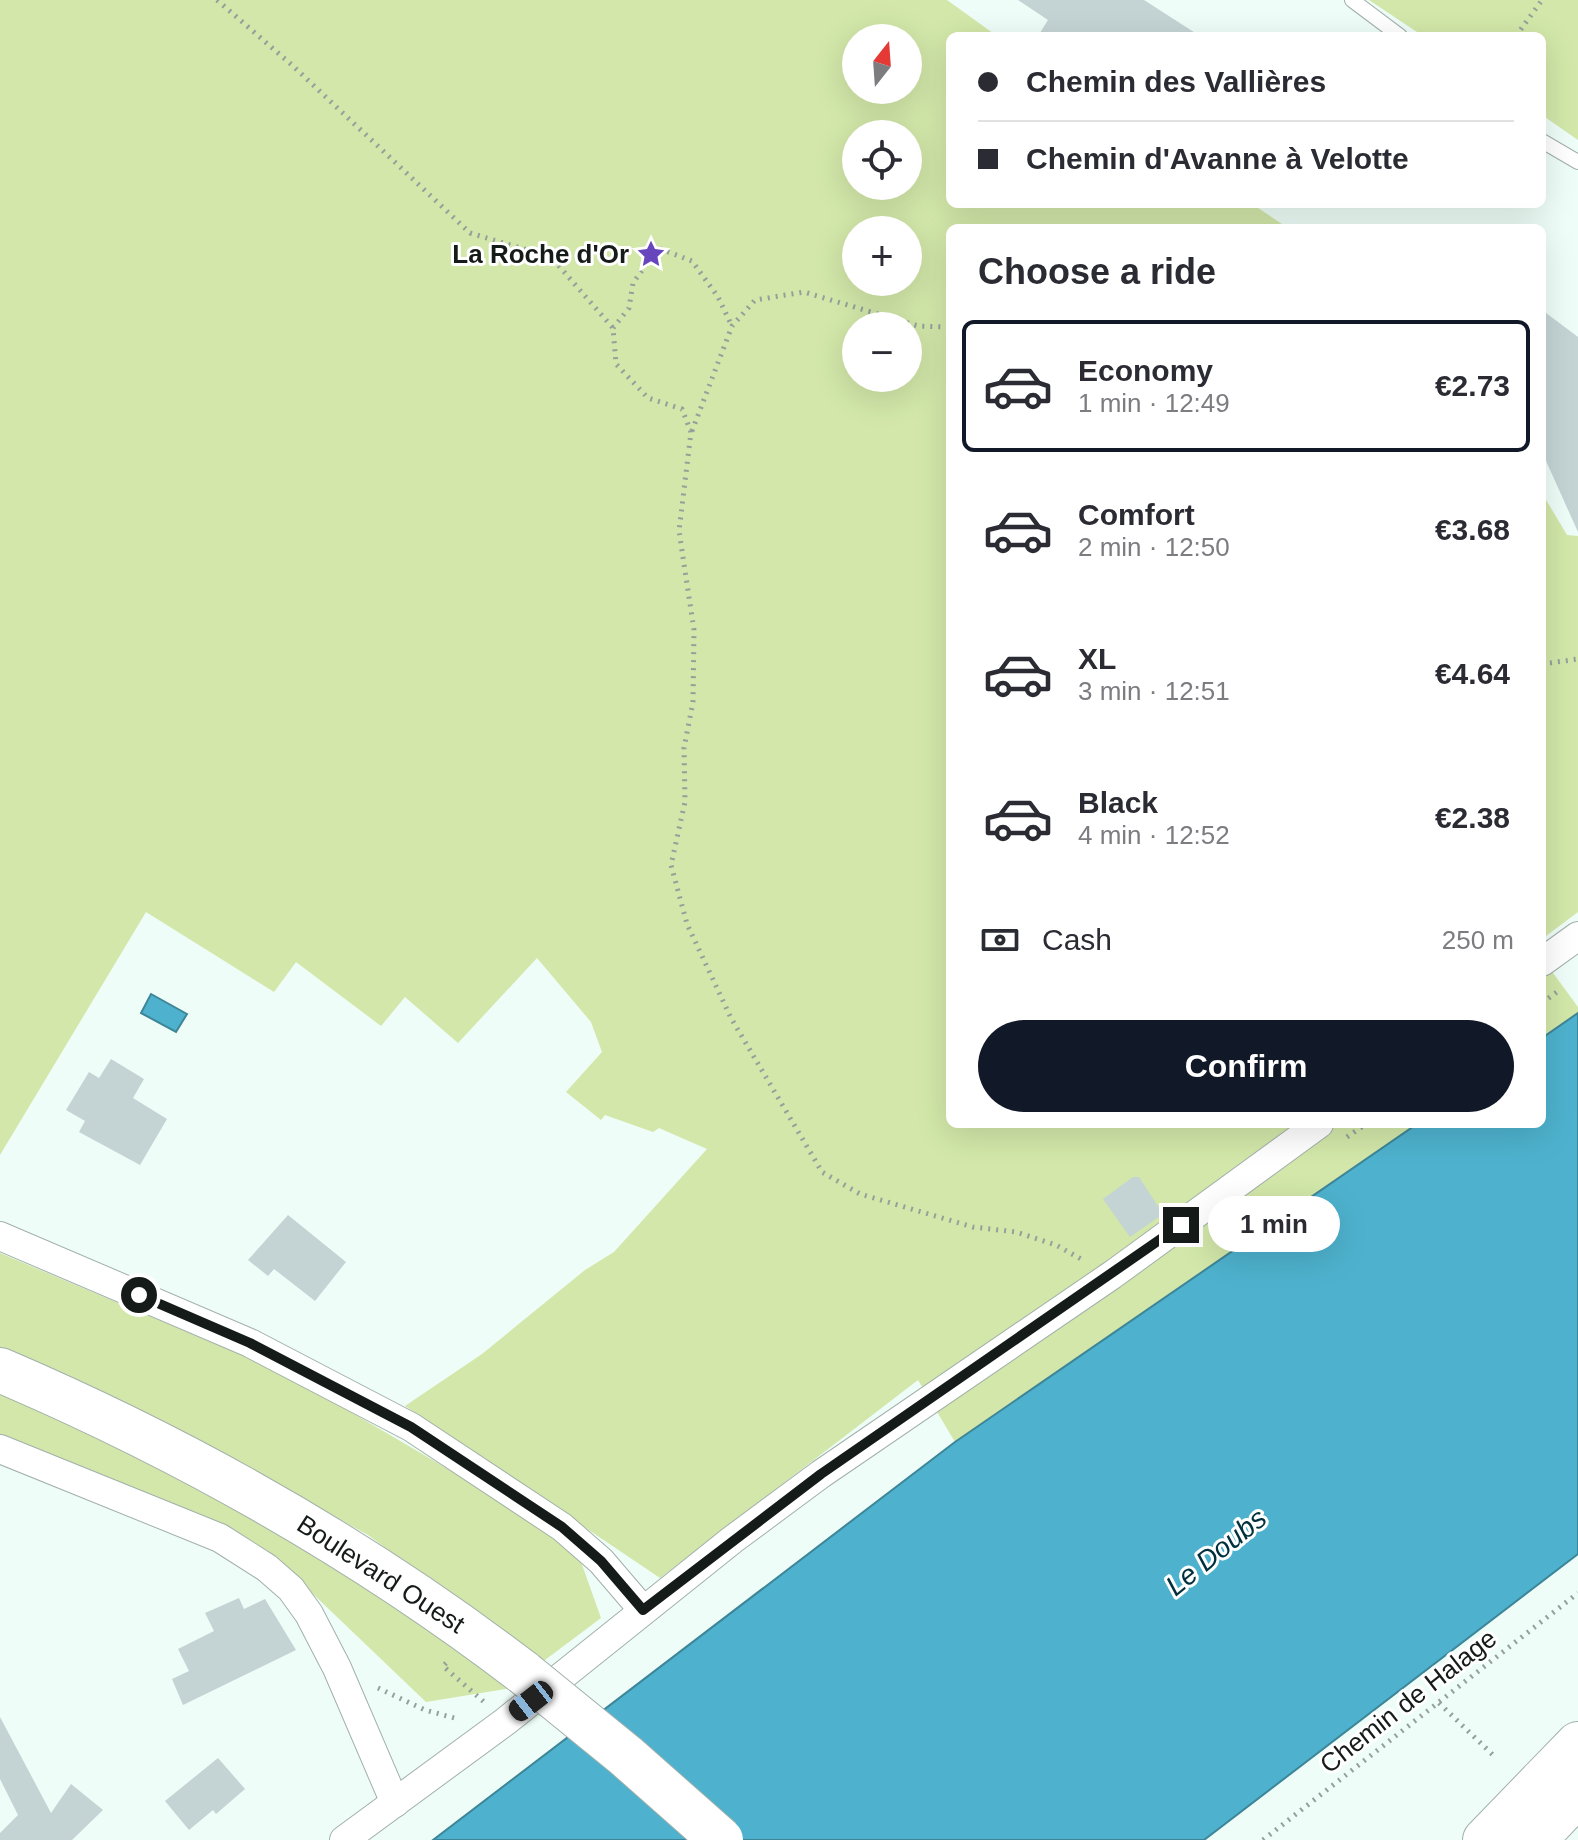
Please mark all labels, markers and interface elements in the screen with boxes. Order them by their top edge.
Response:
north arrow [842,24,922,104]
map controls [842,24,922,392]
text: Chemin des Vallières [1026,65,1326,98]
button: locate [842,120,922,200]
text: Chemin d'Avanne à Velotte [1026,142,1409,175]
button: + [842,216,922,296]
place label: La Roche d'Or [452,239,629,269]
place icon: La Roche d'Or [636,239,666,269]
text: Choose a ride [978,251,1216,292]
button: − [842,312,922,392]
icon: car [982,350,1054,422]
text: Economy [1078,354,1213,387]
text: €2.73 [1435,369,1510,402]
text: 1 min · 12:49 [1078,388,1230,418]
icon: car [982,494,1054,566]
text: Comfort [1078,498,1195,531]
text: €3.68 [1435,513,1510,546]
text: 2 min · 12:50 [1078,532,1230,562]
icon: car [982,638,1054,710]
text: XL [1078,642,1116,675]
text: €4.64 [1435,657,1510,690]
text: 3 min · 12:51 [1078,676,1230,706]
icon: car [982,782,1054,854]
text: Black [1078,786,1158,819]
text: €2.38 [1435,801,1510,834]
text: 4 min · 12:52 [1078,820,1230,850]
icon: cash [978,918,1022,962]
text: Cash [1042,923,1112,956]
text: 250 m [1442,925,1514,955]
button: Confirm [978,1020,1514,1112]
callout: 1 min [1209,1197,1341,1253]
route end [1163,1207,1199,1243]
text: 1 min [1240,1209,1308,1239]
route start [121,1277,157,1313]
water label: Le Doubs [1160,1502,1272,1602]
street label: Boulevard Ouest [292,1509,471,1640]
street label: Chemin de Halage [1314,1623,1502,1779]
car [505,1677,557,1725]

